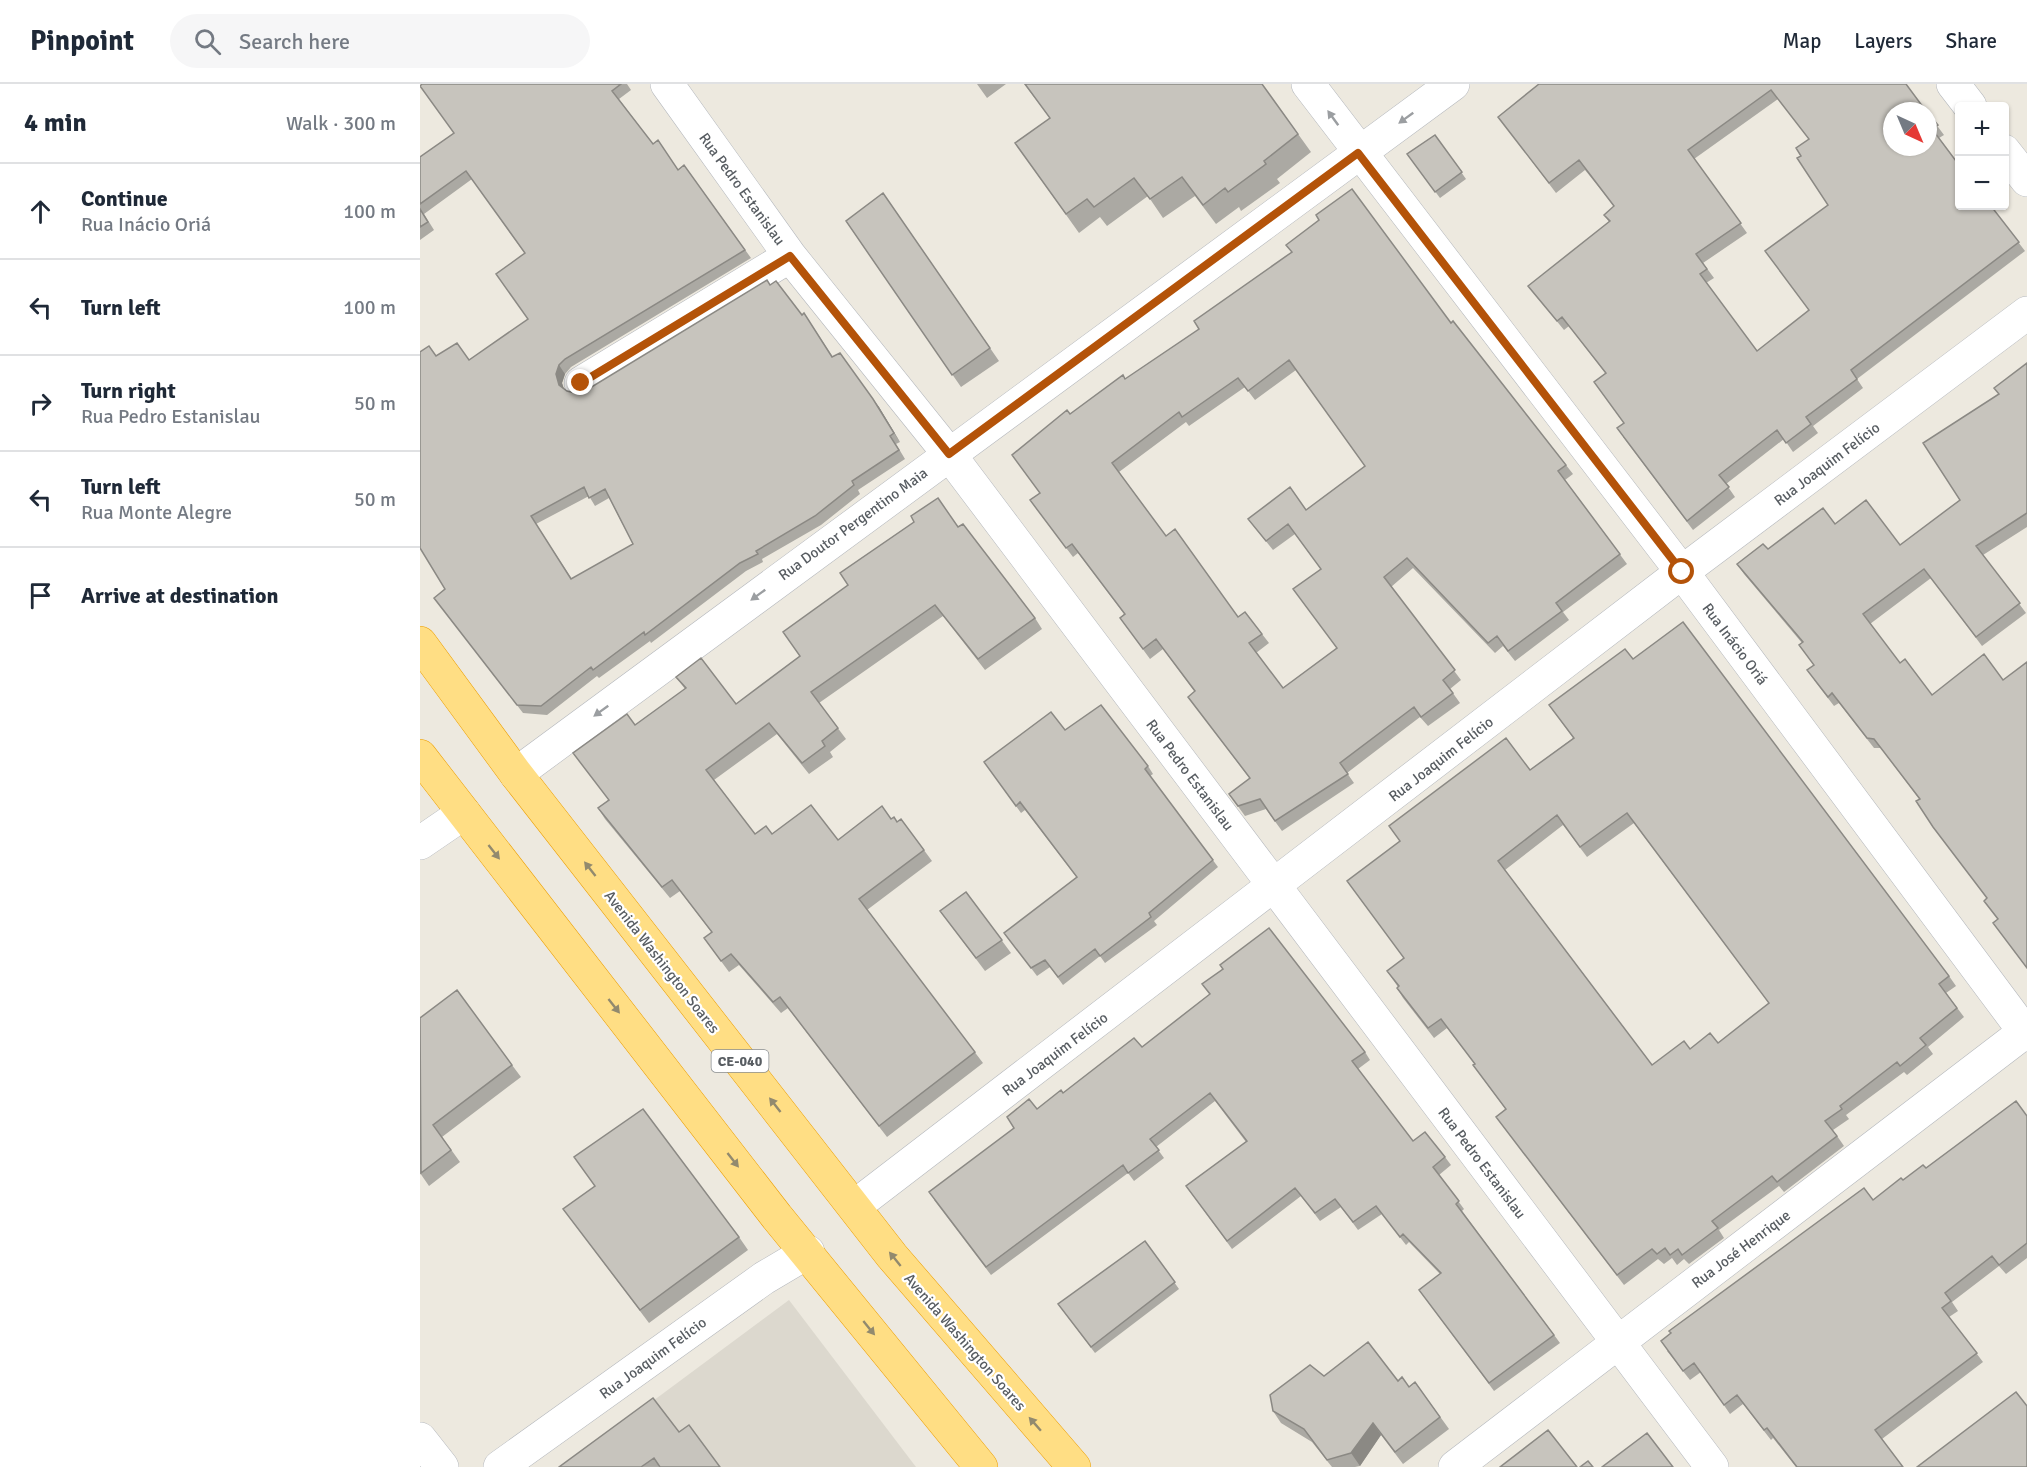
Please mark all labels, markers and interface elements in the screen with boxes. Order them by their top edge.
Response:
search box [170,14,590,68]
text: Pinpoint [30,24,134,58]
icon: search [191,25,224,58]
text: Search here [239,28,350,55]
text: Map [1783,28,1821,54]
text: Layers [1854,28,1912,54]
text: Share [1945,28,1997,54]
north arrow [1883,102,1937,156]
map controls [1955,102,2009,210]
button: + [1955,102,2009,156]
text: 4 min [24,107,87,139]
text: Walk · 300 m [286,111,396,136]
one-way arrow [1327,111,1339,127]
one-way arrow [1398,112,1414,124]
street label: Rua Pedro Estanislau [695,129,789,249]
button: − [1955,156,2009,210]
text: Continue [81,185,168,212]
icon: ahead [24,195,57,228]
text: 100 m [343,199,396,224]
text: Rua Inácio Oriá [81,212,211,237]
icon: left [24,291,57,324]
text: Turn left [81,294,161,321]
text: 100 m [343,295,396,320]
route end [567,369,593,395]
text: Turn right [81,377,176,404]
icon: right [24,387,57,420]
text: 50 m [354,391,396,416]
text: Rua Pedro Estanislau [81,404,261,429]
street label: Rua Joaquim Felício [1771,418,1884,510]
street label: Rua Doutor Pergentino Maia [775,464,931,584]
text: Turn left [81,473,161,500]
icon: left [24,483,57,516]
text: 50 m [354,487,396,512]
text: Rua Monte Alegre [81,500,232,525]
route start [1668,558,1694,584]
icon: arrive [24,579,57,612]
text: Arrive at destination [81,582,278,609]
one-way arrow [751,588,766,600]
street label: Rua Inácio Oriá [1698,600,1772,688]
one-way arrow [594,704,609,716]
street label: Rua Joaquim Felício [1385,712,1497,805]
street label: Rua Pedro Estanislau [1142,716,1238,834]
one-way arrow [488,844,501,860]
one-way arrow [584,862,596,878]
street label: Avenida Washington Soares [601,887,724,1037]
one-way arrow [608,998,621,1014]
street label: Rua Joaquim Felício [999,1008,1112,1100]
road number: CE-040 [712,1050,768,1072]
one-way arrow [770,1098,782,1113]
street label: Rua Pedro Estanislau [1434,1104,1530,1222]
one-way arrow [727,1152,740,1168]
street label: Rua José Henrique [1688,1206,1794,1292]
one-way arrow [888,1251,901,1267]
street label: Avenida Washington Soares [900,1270,1030,1415]
street label: Rua Joaquim Felício [596,1313,710,1403]
one-way arrow [862,1320,875,1335]
one-way arrow [1029,1417,1042,1432]

